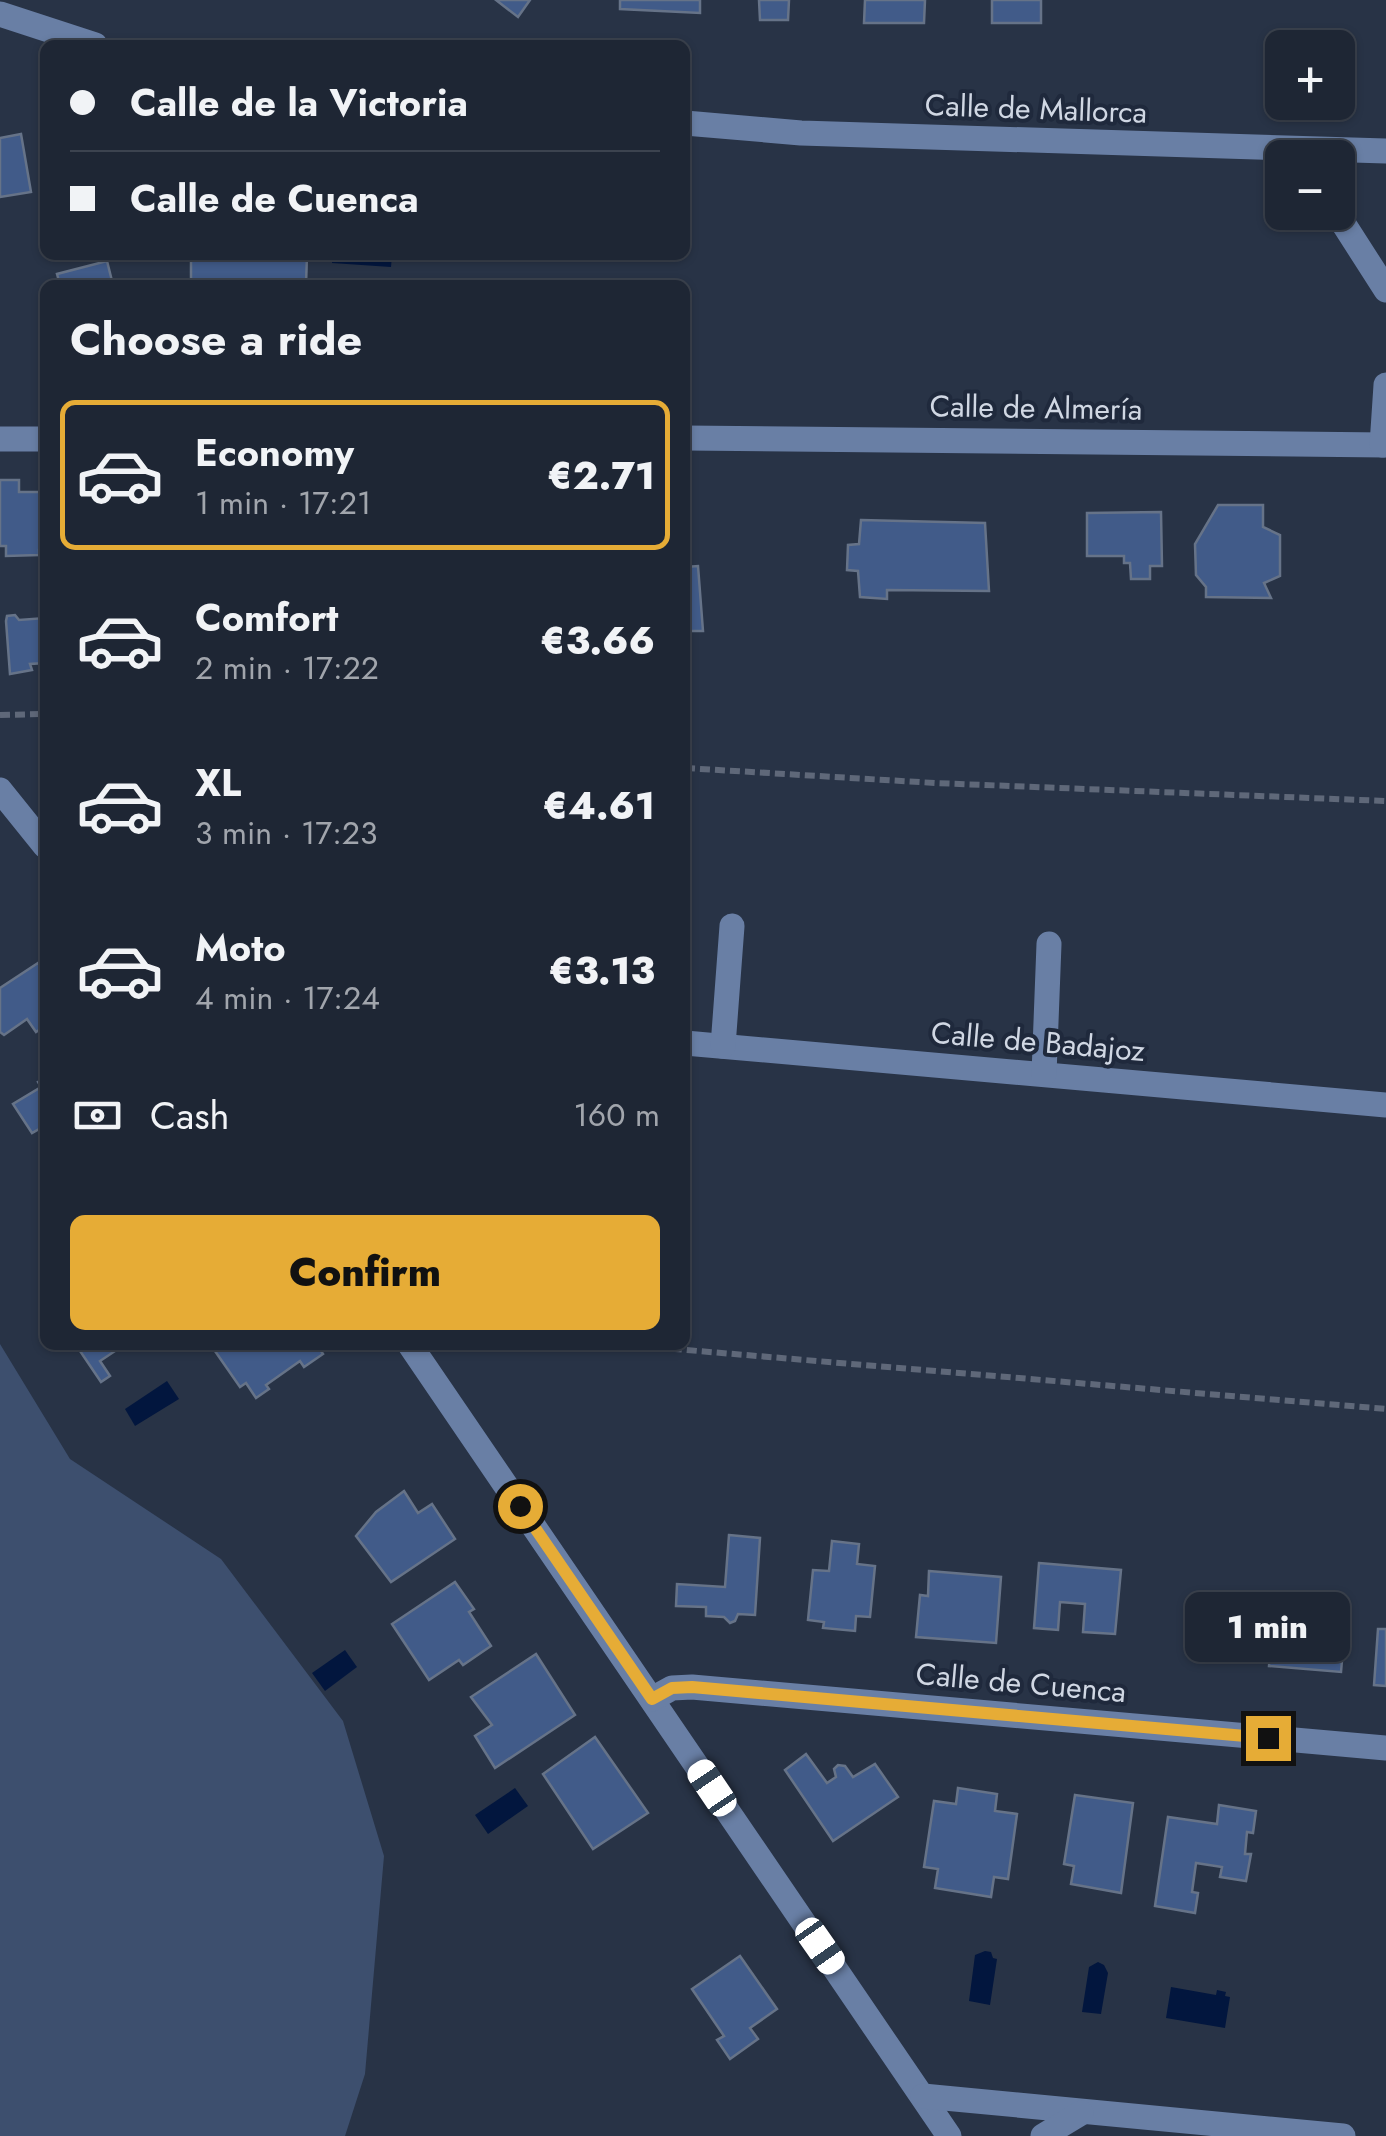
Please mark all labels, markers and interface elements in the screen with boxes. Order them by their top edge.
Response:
map controls [1265,30,1355,230]
button: + [1265,30,1355,120]
text: Calle de la Victoria [130,75,468,130]
street label: Calle de Mallorca [924,83,1148,134]
button: − [1265,140,1355,230]
text: Calle de Cuenca [130,171,419,226]
text: Choose a ride [70,307,362,372]
street label: Calle de Almería [929,384,1143,431]
text: Economy [195,425,354,480]
icon: car [75,430,165,520]
text: €2.71 [547,448,655,503]
text: 1 min · 17:21 [195,480,371,526]
text: Comfort [195,590,338,645]
icon: car [75,595,165,685]
text: €3.66 [540,613,655,668]
text: 2 min · 17:22 [195,645,379,691]
text: XL [195,755,241,810]
icon: car [75,760,165,850]
text: €4.61 [542,778,655,833]
text: 3 min · 17:23 [195,810,377,856]
text: Moto [195,920,286,975]
icon: car [75,925,165,1015]
text: €3.13 [548,943,655,998]
text: 4 min · 17:24 [195,975,380,1021]
street label: Calle de Badajoz [929,1011,1147,1072]
icon: cash [70,1088,125,1143]
text: Cash [150,1088,230,1143]
text: 160 m [573,1092,660,1138]
button: Confirm [70,1215,660,1330]
route start [498,1484,543,1529]
callout: 1 min [1186,1593,1350,1663]
text: 1 min [1227,1604,1308,1650]
street label: Calle de Cuenca [914,1652,1128,1713]
route end [1246,1716,1291,1761]
car [683,1755,741,1821]
car [791,1913,849,1979]

